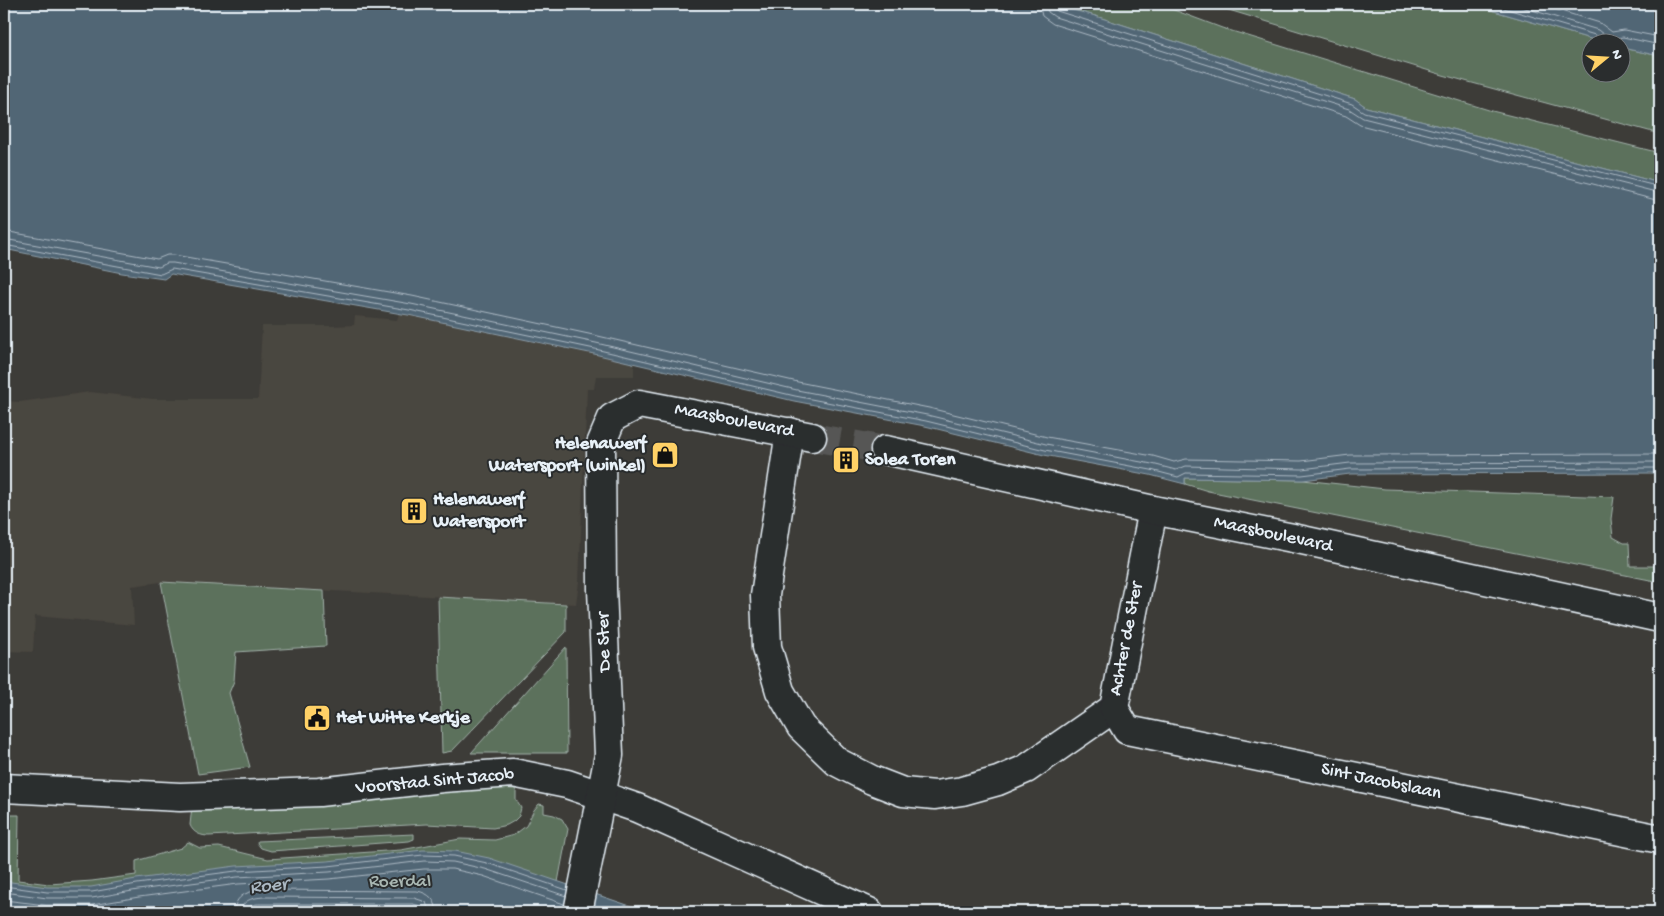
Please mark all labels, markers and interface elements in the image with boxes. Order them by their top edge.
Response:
north arrow [1582,32,1632,82]
text: N [1606,48,1625,62]
street label: Maasboulevard [672,398,797,444]
place label: Helenawerf Watersport (winkel) [488,433,648,478]
shop icon: Helenawerf Watersport (winkel) [650,440,680,470]
building icon: Solea Toren [831,445,861,475]
place label: Solea Toren [865,449,956,472]
place label: Helenawerf Watersport [432,489,527,534]
building icon: Helenawerf Watersport [399,496,429,526]
street label: Maasboulevard [1211,511,1336,559]
street label: Achter de Ster [1105,578,1150,698]
street label: De Ster [592,609,618,674]
public building icon: Het Witte Kerkje [302,703,332,733]
place label: Het Witte Kerkje [336,707,471,730]
street label: Sint Jacobslaan [1319,758,1443,806]
street label: Voorstad Sint Jacob [354,764,515,800]
park label: Roerdal [369,871,431,894]
water label: Roer [249,873,293,900]

